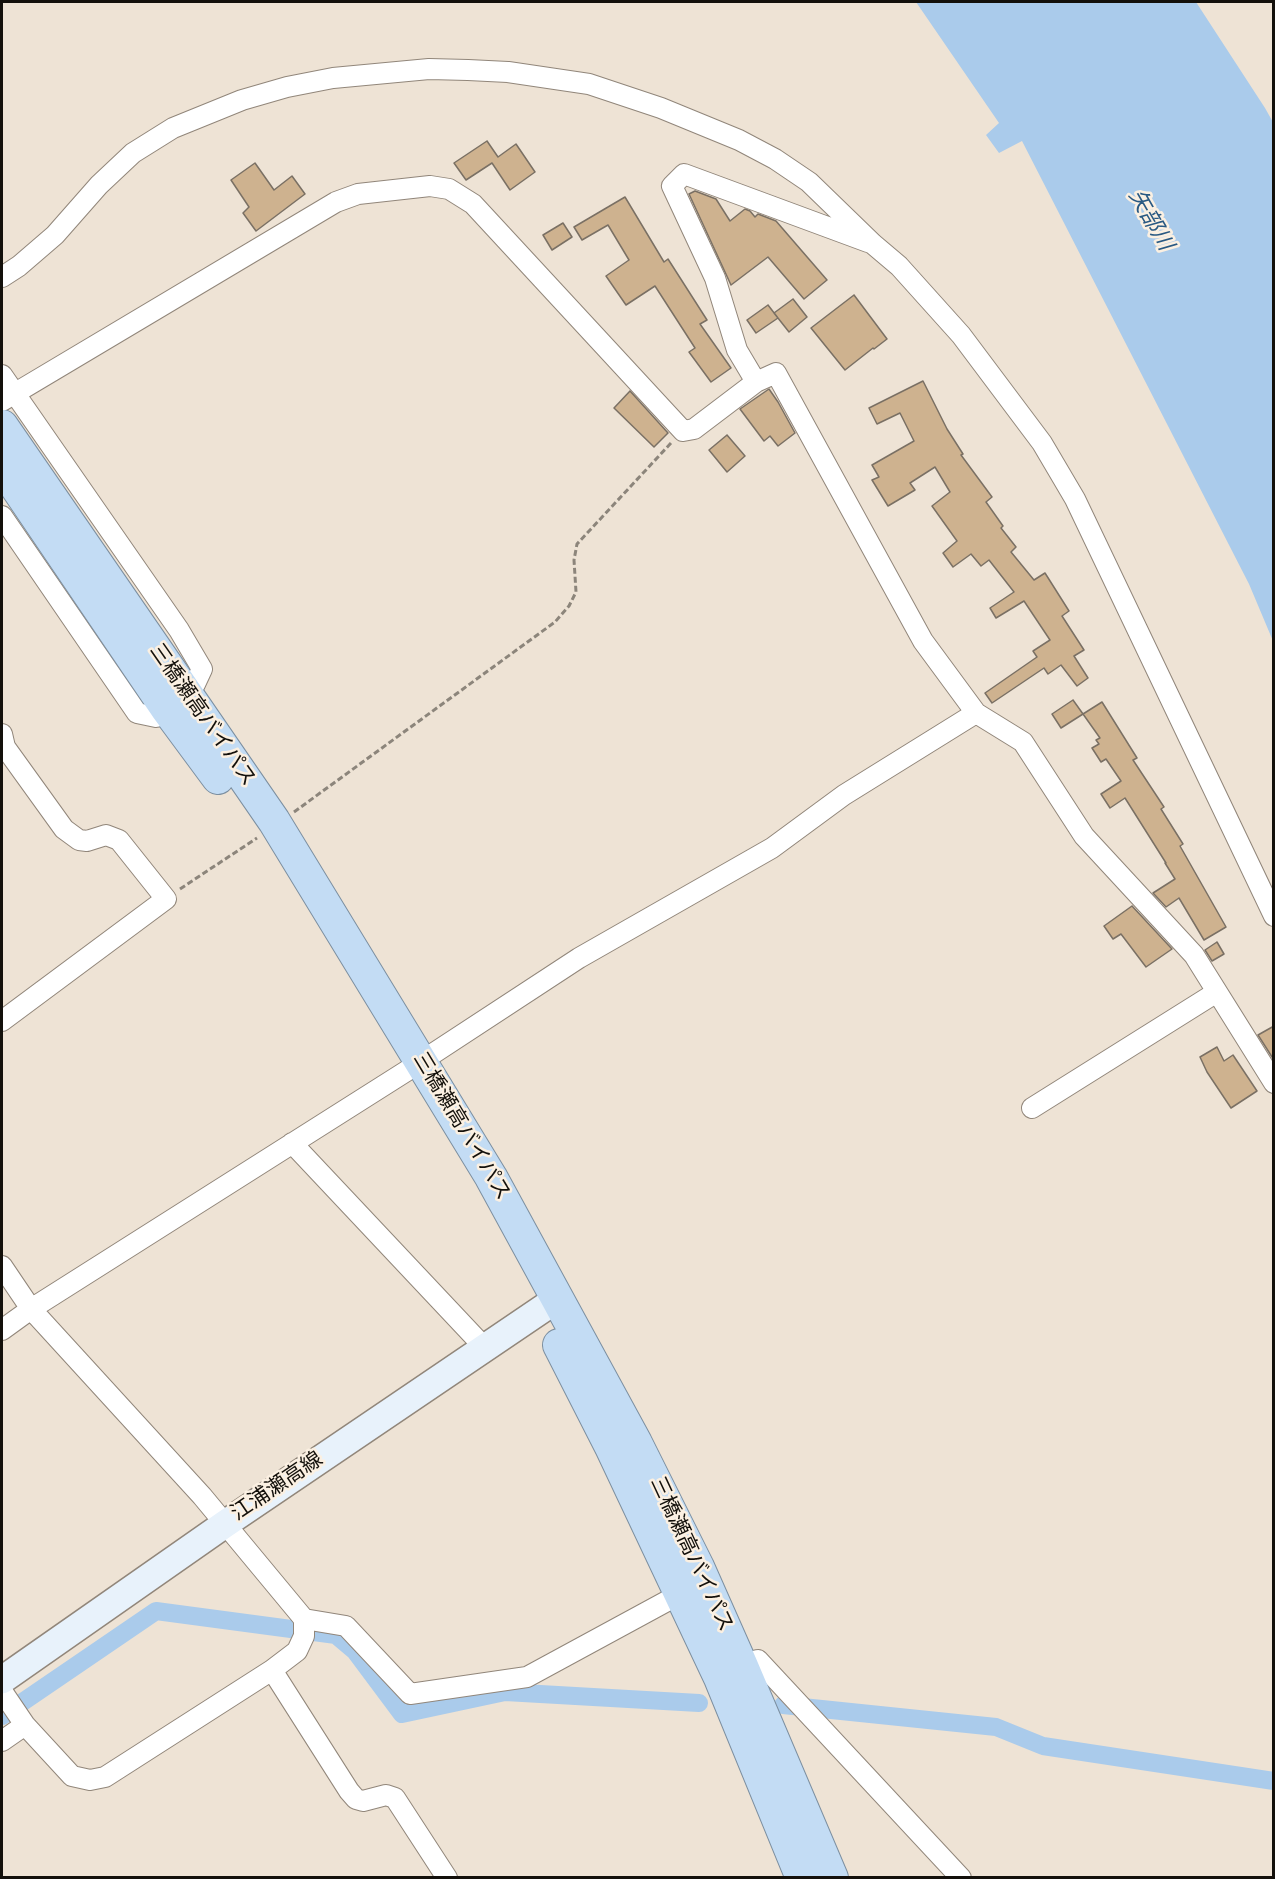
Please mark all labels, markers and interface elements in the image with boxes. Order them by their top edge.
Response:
water label: 矢部川 [1121,186,1177,256]
street label: 三橋瀬高バイパス [142,640,260,792]
street label: 三橋瀬高バイパス [406,1049,514,1205]
street label: 江浦瀬高線 [227,1448,329,1528]
street label: 三橋瀬高バイパス [643,1474,737,1636]

